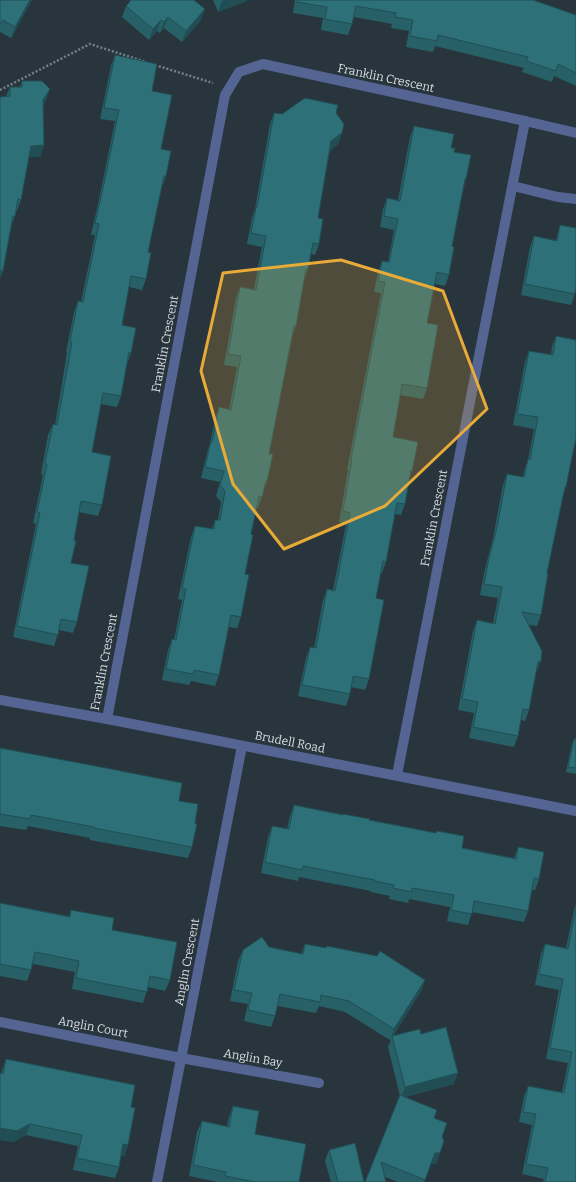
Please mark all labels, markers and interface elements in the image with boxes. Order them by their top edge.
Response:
street label: Franklin Crescent [336,61,436,95]
street label: Franklin Crescent [149,294,181,394]
street label: Franklin Crescent [418,468,450,568]
street label: Franklin Crescent [88,612,120,712]
street label: Brudell Road [254,728,326,756]
street label: Anglin Crescent [172,917,202,1007]
street label: Anglin Court [57,1013,130,1041]
street label: Anglin Bay [223,1046,284,1070]

